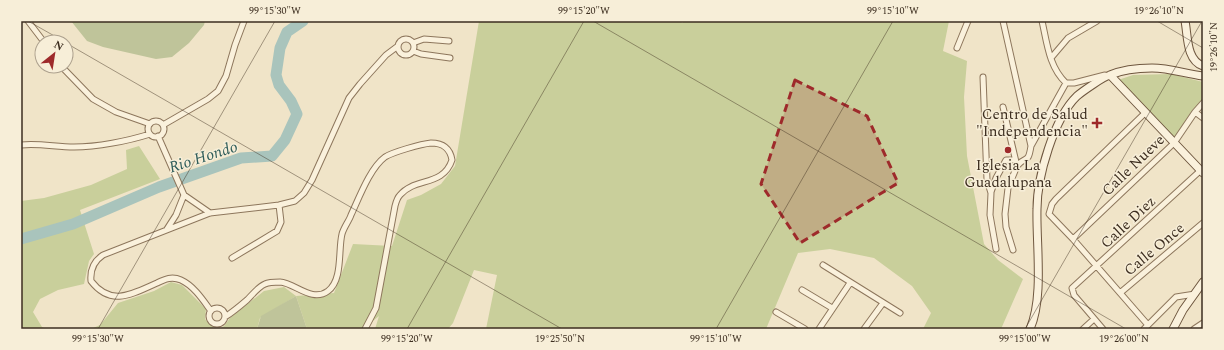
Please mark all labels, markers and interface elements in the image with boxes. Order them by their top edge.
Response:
text: 99°15'30"W [249,3,301,19]
text: 99°15'20"W [558,3,610,19]
text: 99°15'10"W [867,3,919,19]
text: 19°26'10"N [1134,3,1184,19]
text: 19°26'10"N [1206,22,1222,72]
north arrow [34,34,74,74]
text: N [51,36,67,55]
place label: Centro de Salud "Independencia" [976,103,1088,143]
marker: Centro de Salud "Independencia" [1091,117,1103,129]
street label: Calle Nueve [1097,129,1170,201]
water label: Rio Hondo [166,135,241,179]
marker: Iglesia La Guadalupana [1003,145,1013,155]
place label: Iglesia La Guadalupana [964,154,1052,194]
street label: Calle Diez [1095,190,1161,254]
street label: Calle Once [1119,217,1190,282]
text: 99°15'30"W [72,331,124,347]
text: 99°15'20"W [381,331,433,347]
text: 19°25'50"N [535,331,585,347]
text: 99°15'10"W [690,331,742,347]
text: 99°15'00"W [999,331,1051,347]
text: 19°26'00"N [1099,331,1149,347]

